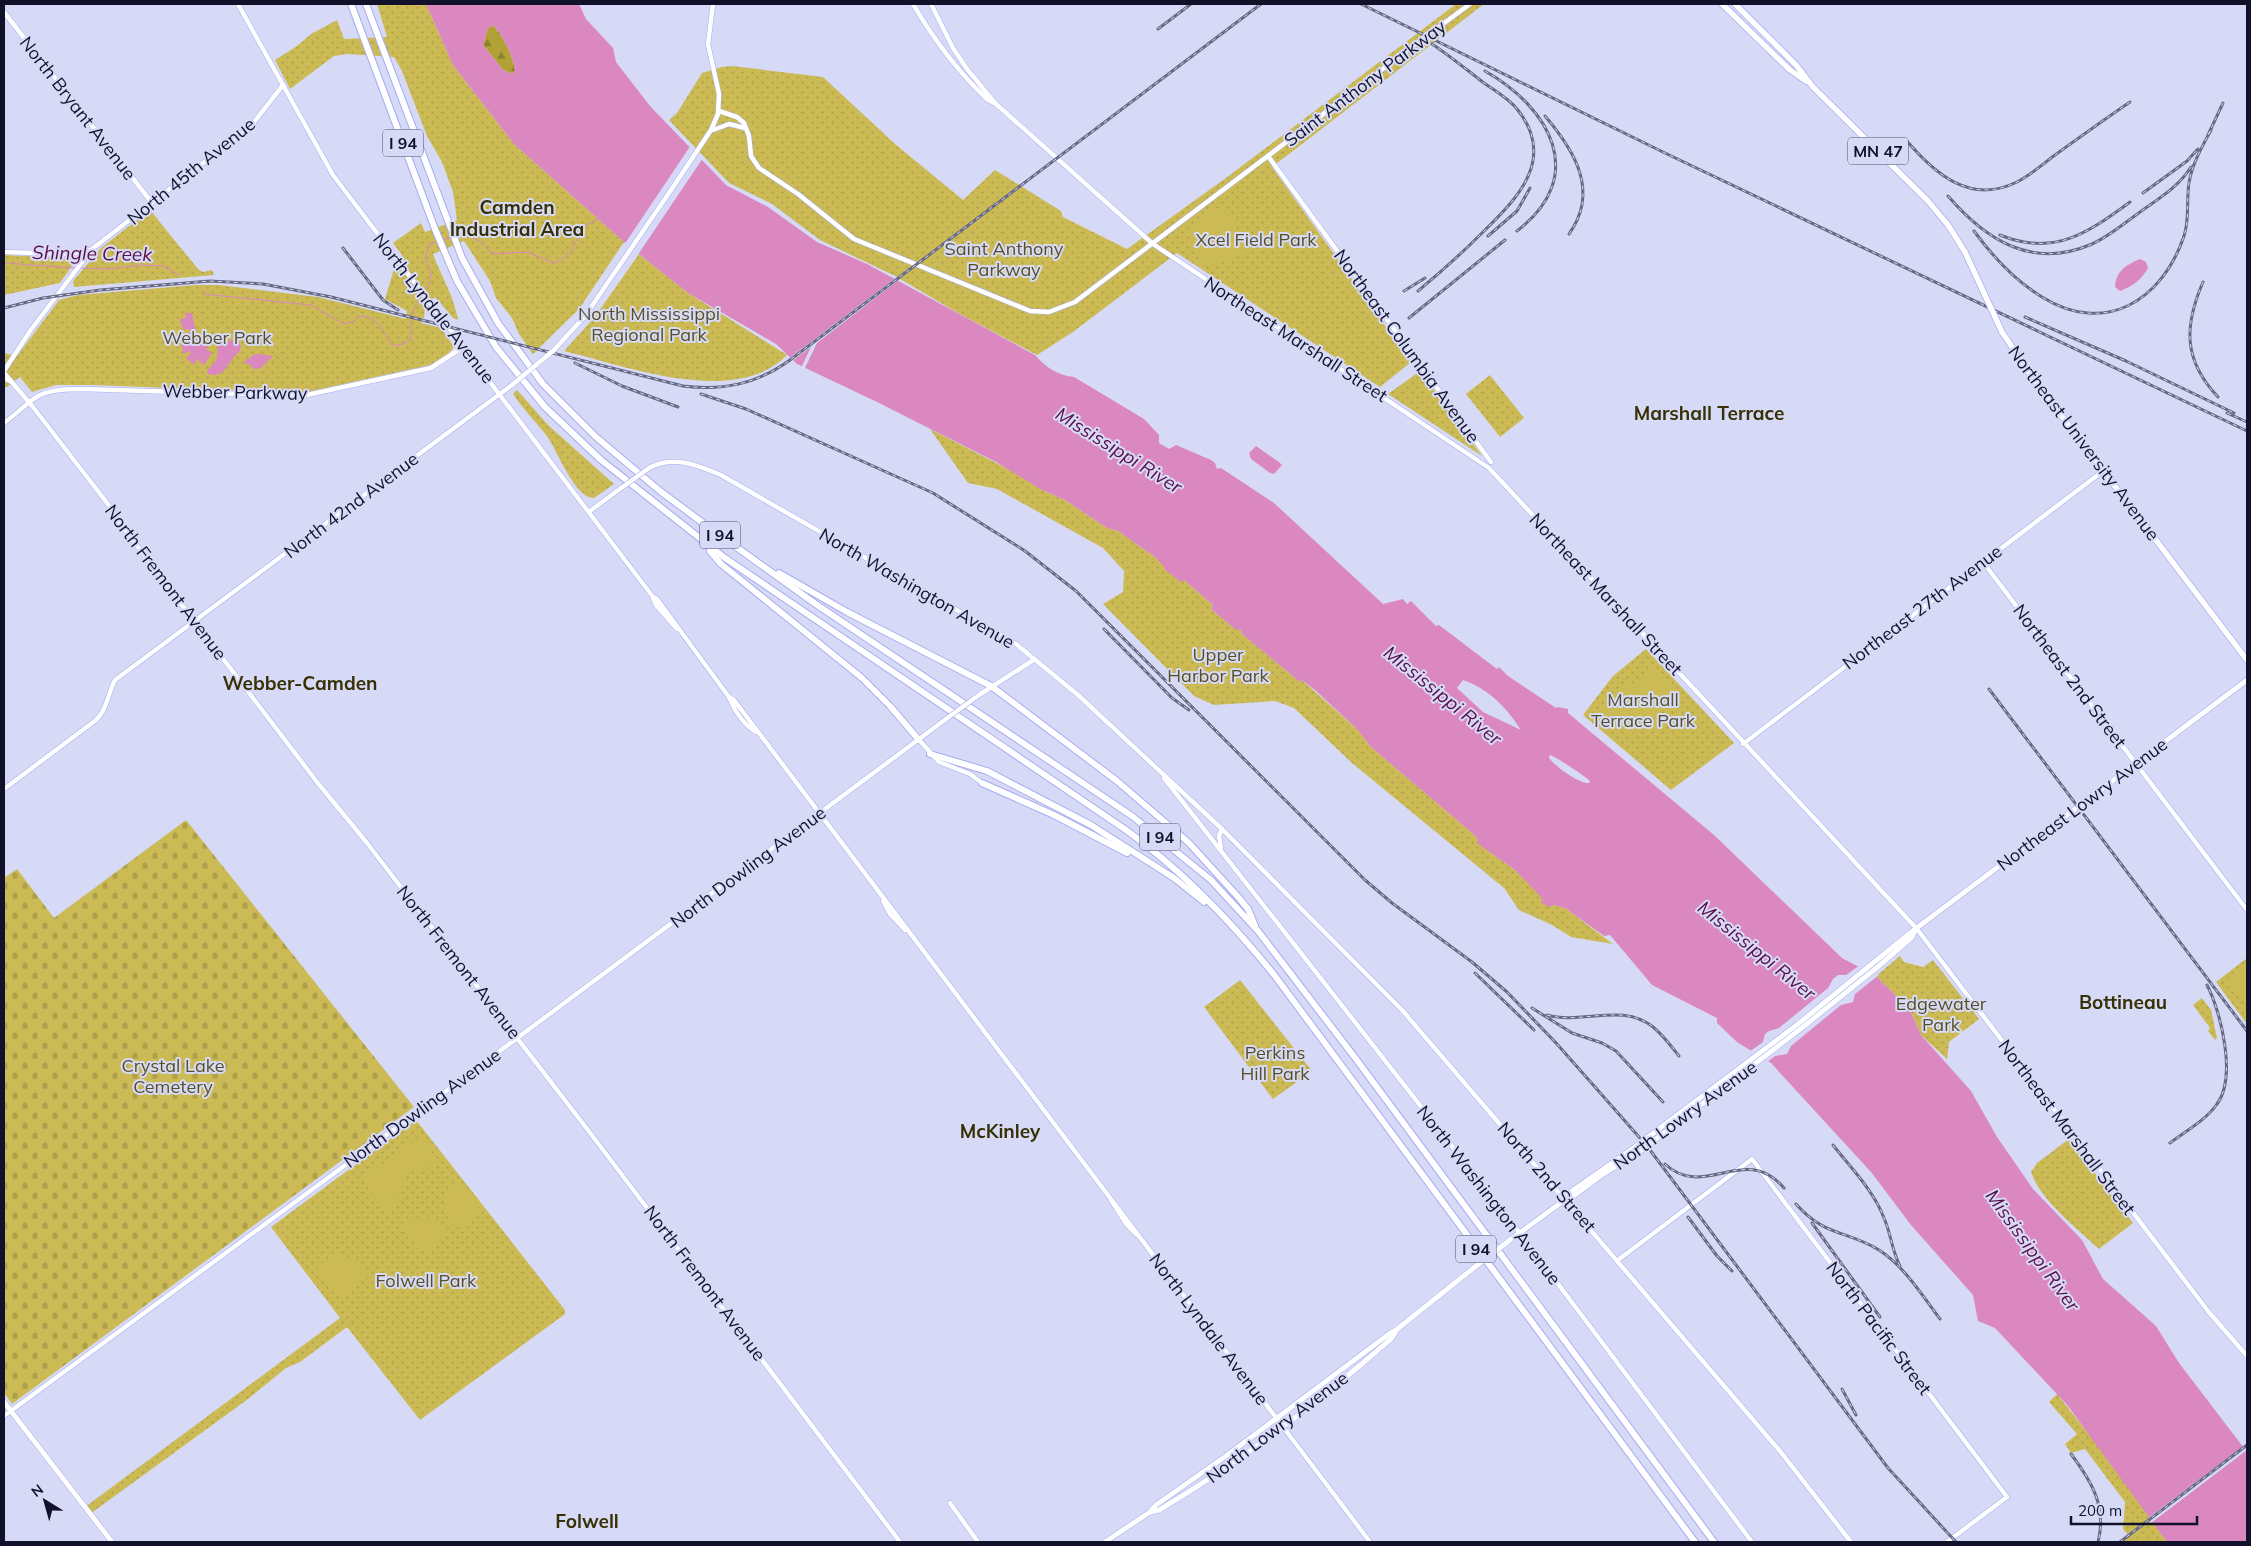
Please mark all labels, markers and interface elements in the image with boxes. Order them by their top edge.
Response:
street label: Saint Anthony Parkway [1279,14,1451,151]
street label: North Bryant Avenue [15,32,141,184]
street label: North 45th Avenue [122,112,260,230]
road number: I 94 [383,130,423,156]
road number: MN 47 [1848,138,1908,164]
district label: Camden Industrial Area [450,195,584,241]
street label: North Lyndale Avenue [368,228,500,388]
park label: Xcel Field Park [1196,228,1317,251]
park label: Saint Anthony Parkway [945,237,1064,281]
water label: Shingle Creek [32,240,153,266]
street label: Northeast Columbia Avenue [1329,245,1485,447]
street label: Northeast Marshall Street [1200,271,1392,407]
park label: North Mississippi Regional Park [578,302,720,346]
park label: Webber Park [162,326,272,349]
street label: Northeast University Avenue [2003,341,2165,545]
street label: Webber Parkway [162,379,308,405]
water label: Mississippi River [1051,401,1188,499]
district label: Marshall Terrace [1634,401,1784,425]
street label: North 42nd Avenue [279,447,423,563]
street label: North Fremont Avenue [100,500,232,664]
street label: Northeast Marshall Street [1525,508,1687,680]
road number: I 94 [700,522,740,548]
street label: North Washington Avenue [815,523,1019,653]
street label: Northeast 27th Avenue [1838,539,2006,675]
street label: Northeast 2nd Street [2008,599,2132,753]
water label: Mississippi River [1379,640,1508,751]
park label: Upper Harbor Park [1167,643,1269,687]
district label: Webber-Camden [222,671,378,695]
park label: Marshall Terrace Park [1591,688,1696,732]
street label: Northeast Lowry Avenue [1992,732,2172,876]
street label: North Dowling Avenue [666,801,830,933]
road number: I 94 [1140,824,1180,850]
street label: North Fremont Avenue [392,881,526,1043]
water label: Mississippi River [1693,895,1822,1006]
district label: Bottineau [2079,990,2167,1014]
park label: Edgewater Park [1896,992,1987,1036]
street label: Northeast Marshall Street [1993,1035,2141,1219]
park label: Perkins Hill Park [1240,1041,1310,1085]
street label: North Dowling Avenue [339,1043,505,1173]
park label: Crystal Lake Cemetery [121,1054,225,1098]
street label: North Lowry Avenue [1609,1055,1761,1175]
street label: North Washington Avenue [1412,1101,1566,1289]
street label: North 2nd Street [1493,1117,1601,1237]
district label: McKinley [960,1119,1041,1143]
water label: Mississippi River [1981,1184,2086,1316]
street label: North Fremont Avenue [639,1201,771,1365]
road number: I 94 [1456,1236,1496,1262]
street label: North Lyndale Avenue [1144,1248,1274,1410]
street label: North Pacific Street [1821,1257,1937,1399]
park label: Folwell Park [376,1269,477,1292]
street label: North Lowry Avenue [1201,1366,1353,1488]
north arrow [20,1476,70,1526]
text: N [28,1480,47,1501]
scale bar [2071,1494,2197,1526]
text: 200 m [2078,1501,2122,1520]
district label: Folwell [555,1509,619,1533]

